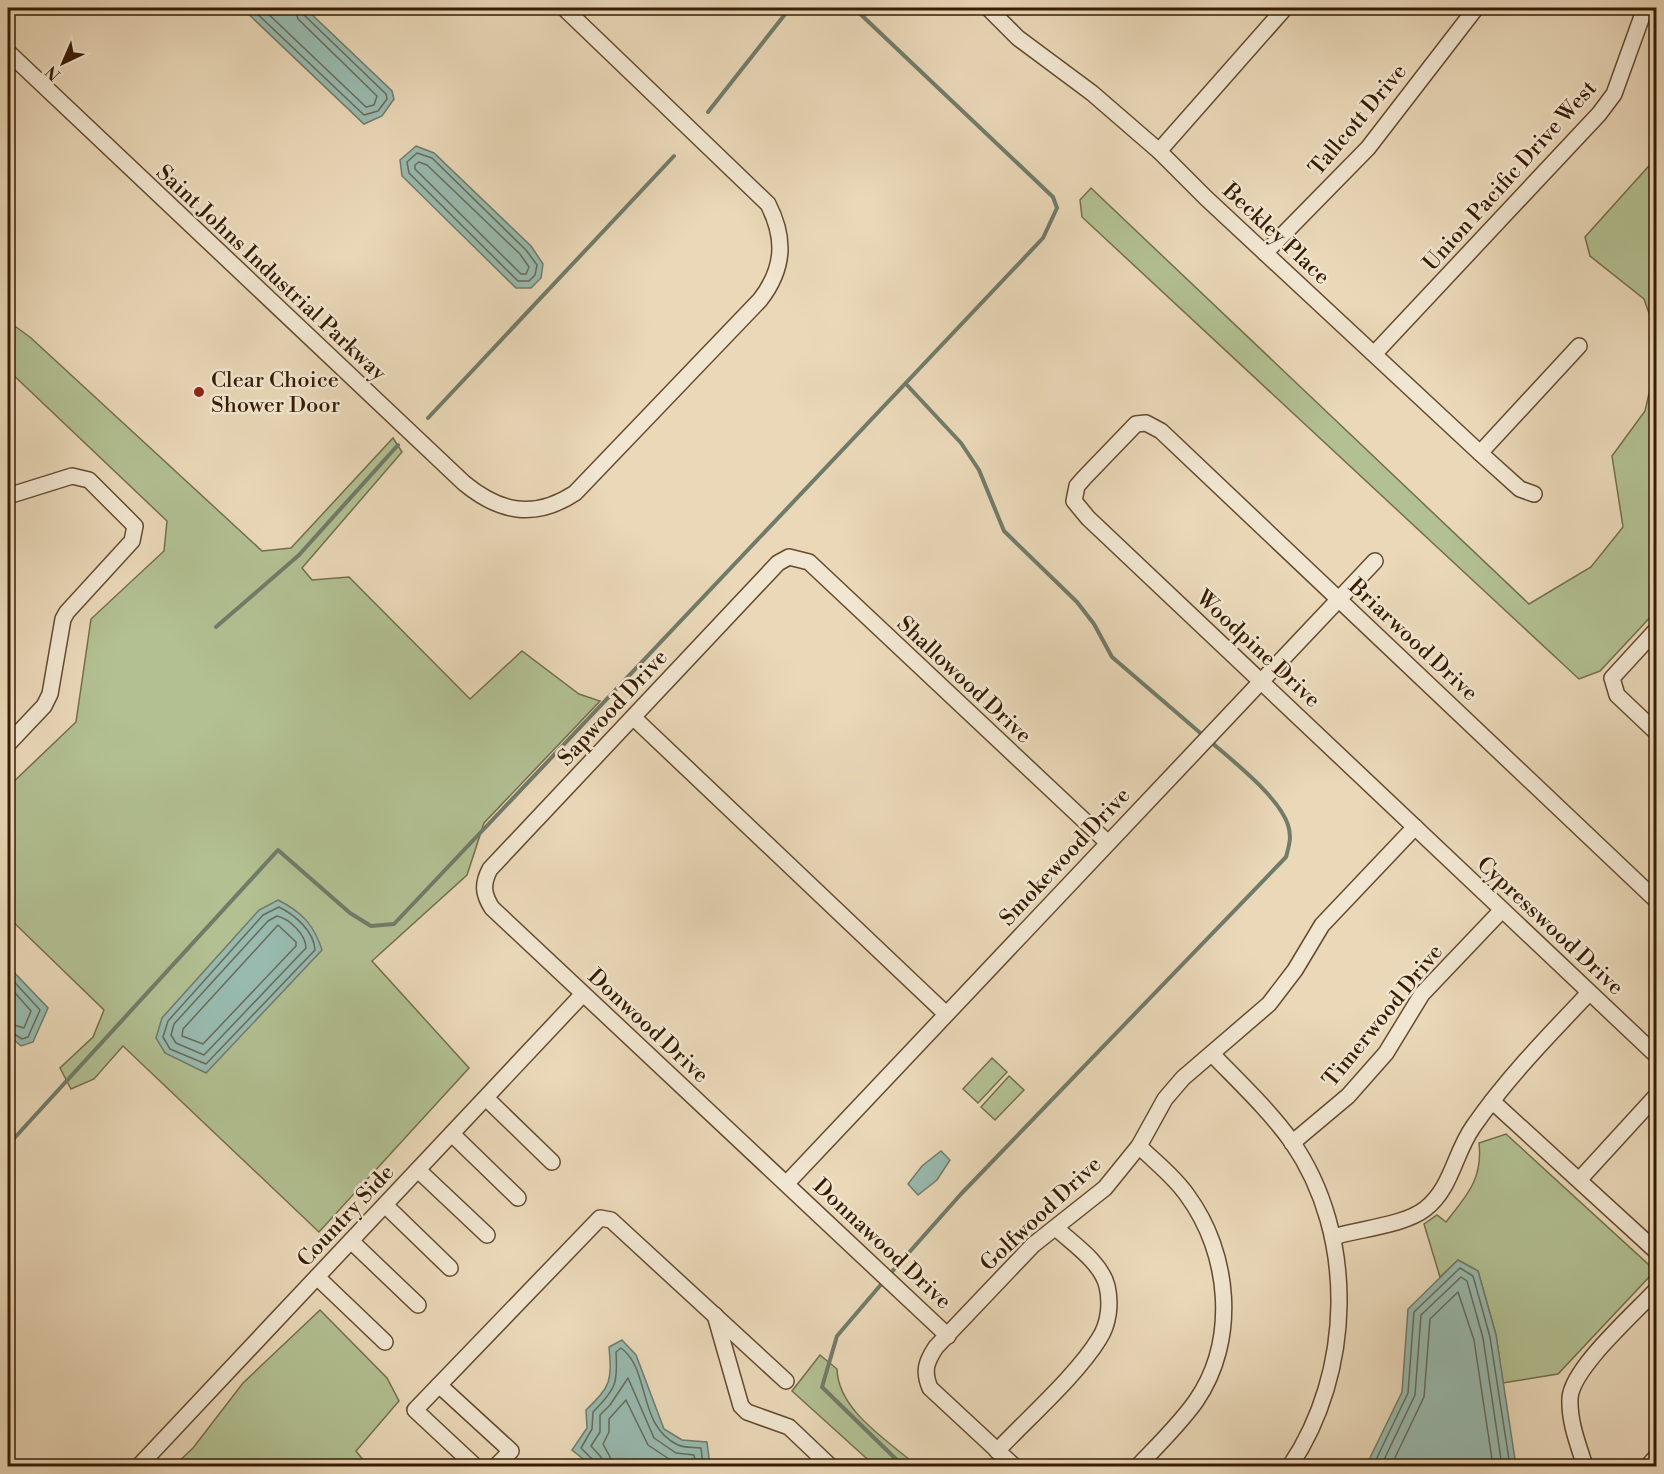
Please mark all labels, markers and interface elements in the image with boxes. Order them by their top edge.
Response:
north arrow [33,33,93,93]
street label: Tallcott Drive [1304,59,1413,181]
text: N [42,61,65,85]
street label: Union Pacific Drive West [1418,75,1603,277]
street label: Saint Johns Industrial Parkway [150,159,392,387]
street label: Beckley Place [1216,177,1335,291]
place label: Clear Choice Shower Door [211,367,340,419]
marker: Clear Choice Shower Door [192,385,206,399]
street label: Briarwood Drive [1342,573,1483,707]
street label: Woodpine Drive [1189,584,1326,714]
street label: Shallowood Drive [891,611,1037,750]
street label: Sapwood Drive [552,644,674,772]
street label: Smokewood Drive [994,782,1136,932]
street label: Cypresswood Drive [1471,851,1629,1001]
street label: Timerwood Drive [1317,939,1449,1093]
street label: Donwood Drive [582,963,714,1089]
street label: Golfwood Drive [975,1151,1107,1277]
street label: Country Side [292,1159,400,1273]
street label: Donnawood Drive [807,1173,957,1315]

